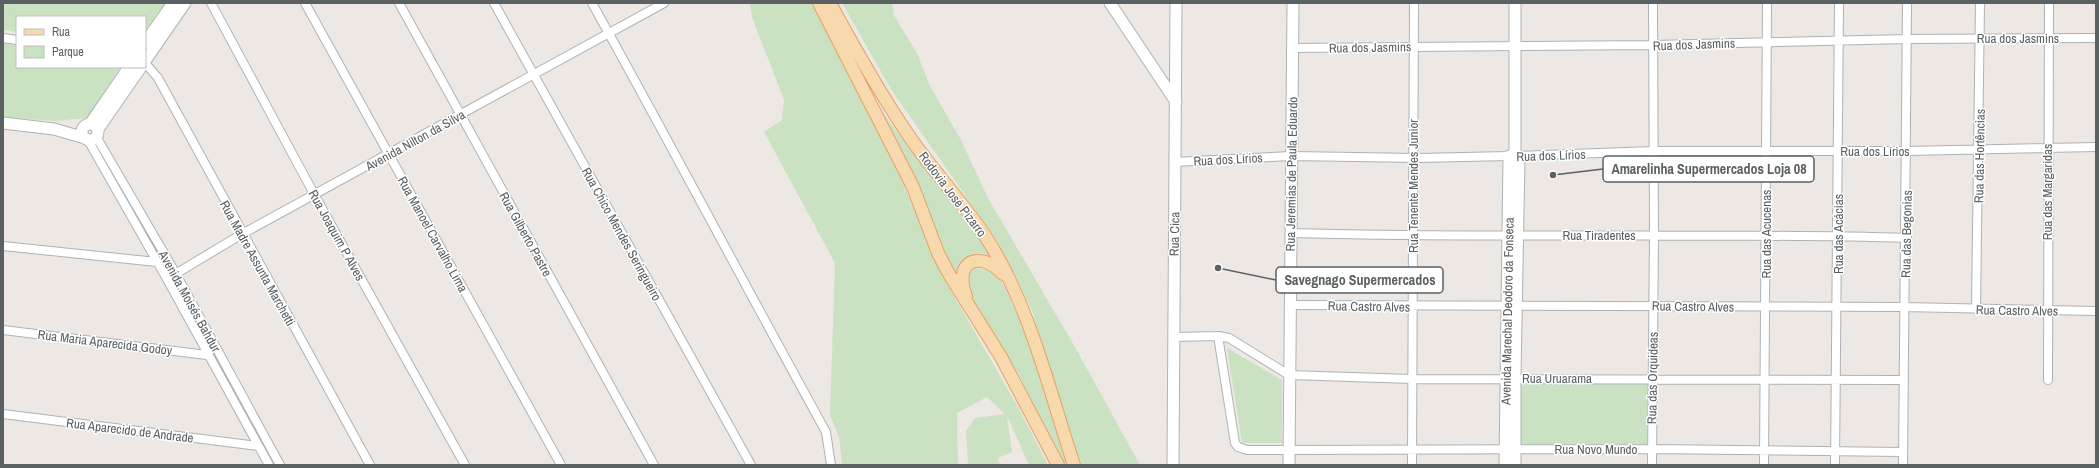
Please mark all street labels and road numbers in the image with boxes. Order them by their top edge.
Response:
street label: Rua dos Jasmins [1977,30,2059,47]
street label: Rua dos Jasmins [1653,35,1735,54]
street label: Rua dos Jasmins [1329,38,1411,57]
street label: Rua Jeremias de Paula Eduardo [1282,96,1301,251]
street label: Avenida Nilton da Silva [362,106,468,175]
street label: Rua das Hortências [1970,109,1989,203]
street label: Rua Tenente Mendes Junior [1405,119,1422,253]
street label: Rua dos Lírios [1840,143,1910,160]
street label: Rua das Margaridas [2039,144,2056,240]
street label: Rua dos Lírios [1516,146,1586,165]
street label: Rodovia José Pizarro [915,148,990,240]
street label: Rua dos Lírios [1193,149,1263,170]
street label: Rua Chico Mendes Seringueiro [578,165,665,304]
street label: Rua Manoel Carvalho Lima [394,173,471,295]
street label: Rua Joaquim P Alves [304,187,369,284]
street label: Rua Gilberto Pastre [495,189,556,280]
street label: Rua das Acucenas [1758,190,1775,278]
street label: Rua das Begonias [1897,190,1916,278]
street label: Rua das Acácias [1830,194,1847,274]
street label: Rua Madre Assunta Marchetti [216,197,299,329]
street label: Rua Cica [1166,212,1183,256]
street label: Avenida Marechal Deodoro da Fonseca [1497,217,1518,406]
street label: Rua Tiradentes [1562,227,1636,244]
street label: Avenida Moisés Bahdur [154,247,225,355]
street label: Rua Castro Alves [1328,297,1410,316]
street label: Rua Castro Alves [1652,297,1734,316]
street label: Rua Castro Alves [1976,301,2058,320]
street label: Rua Maria Aparecida Godoy [37,326,174,359]
street label: Rua das Orquideas [1643,332,1662,424]
street label: Rua Uruarama [1522,370,1592,387]
street label: Rua Aparecido de Andrade [65,414,195,447]
street label: Rua Novo Mundo [1555,441,1638,458]

